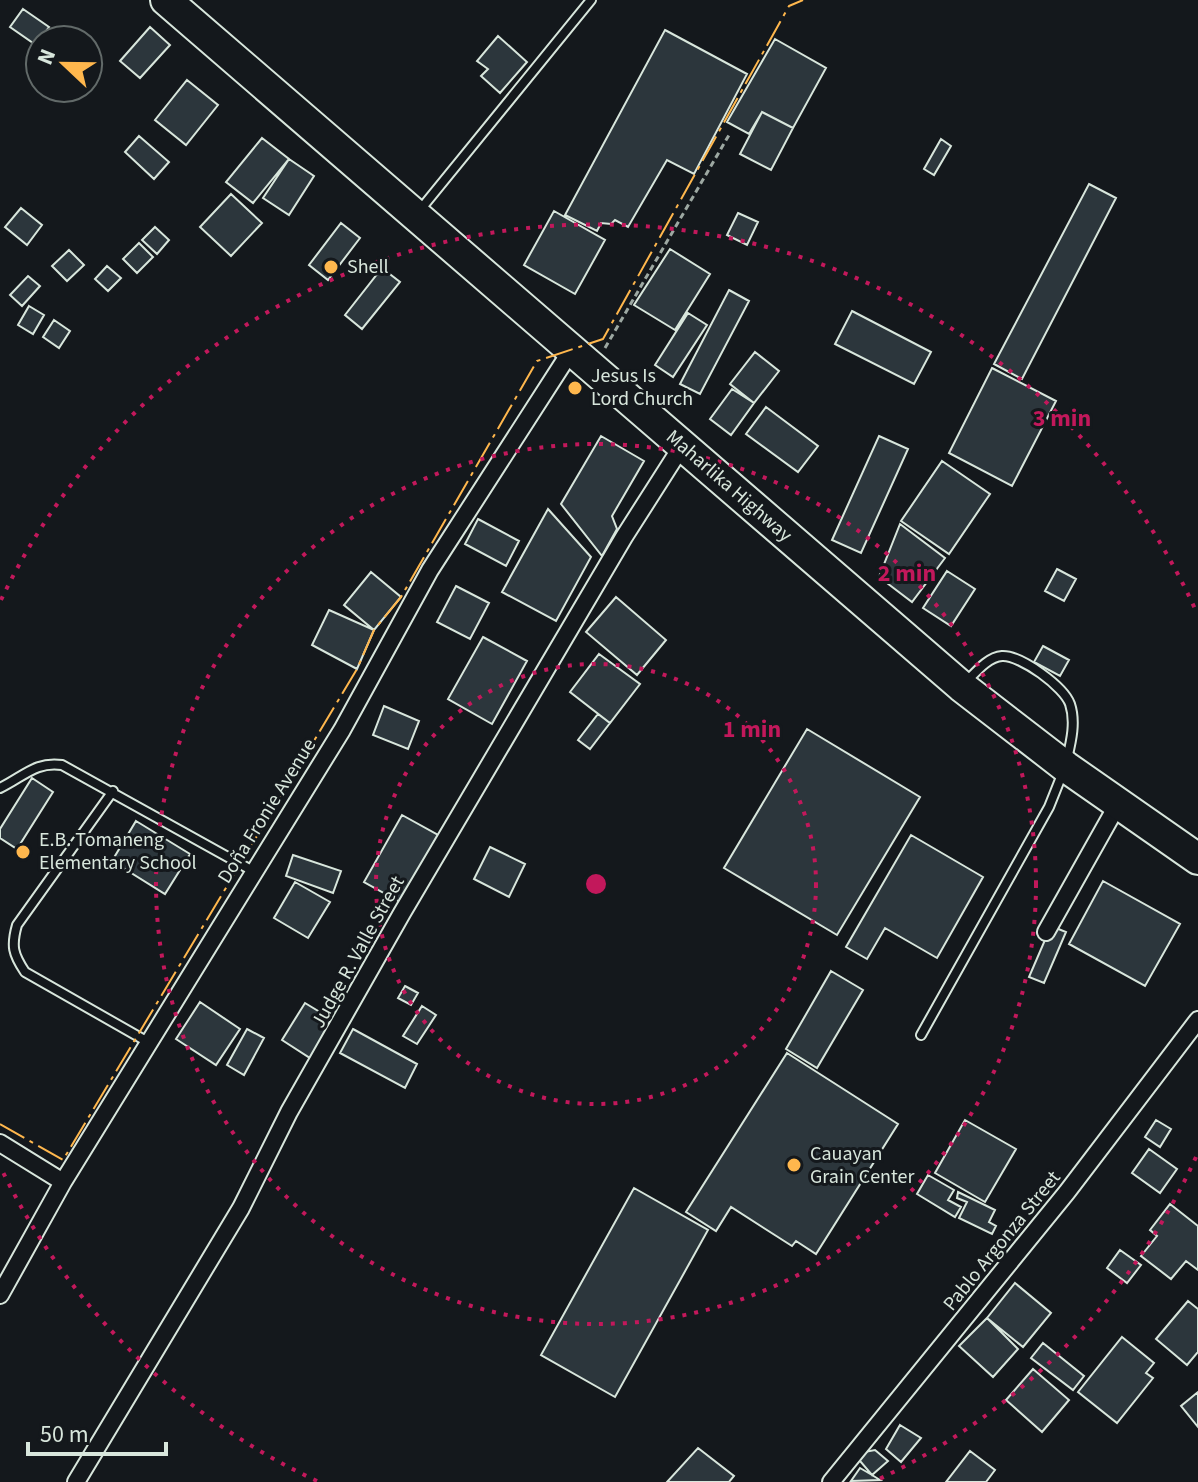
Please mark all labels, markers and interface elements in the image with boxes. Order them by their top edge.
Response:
north arrow [24,24,104,104]
text: N [29,44,64,70]
place label: Shell [347,253,389,281]
marker: Shell [322,258,340,276]
place label: Jesus Is Lord Church [591,362,693,413]
marker: Jesus Is Lord Church [566,379,584,397]
text: 3 min [1033,401,1091,436]
street label: Maharlika Highway [660,423,799,549]
text: 2 min [878,556,936,591]
text: 1 min [723,712,781,747]
street label: Doña Fronie Avenue [211,733,323,889]
place label: E.B. Tomaneng Elementary School [39,826,197,877]
marker: E.B. Tomaneng Elementary School [14,843,32,861]
centre of rings [582,870,610,898]
street label: Judge R. Valle Street [305,871,412,1033]
place label: Cauayan Grain Center [810,1140,914,1191]
marker: Cauayan Grain Center [785,1156,803,1174]
street label: Pablo Argonza Street [937,1165,1067,1317]
scale bar [28,1406,166,1456]
text: 50 m [40,1417,89,1452]

